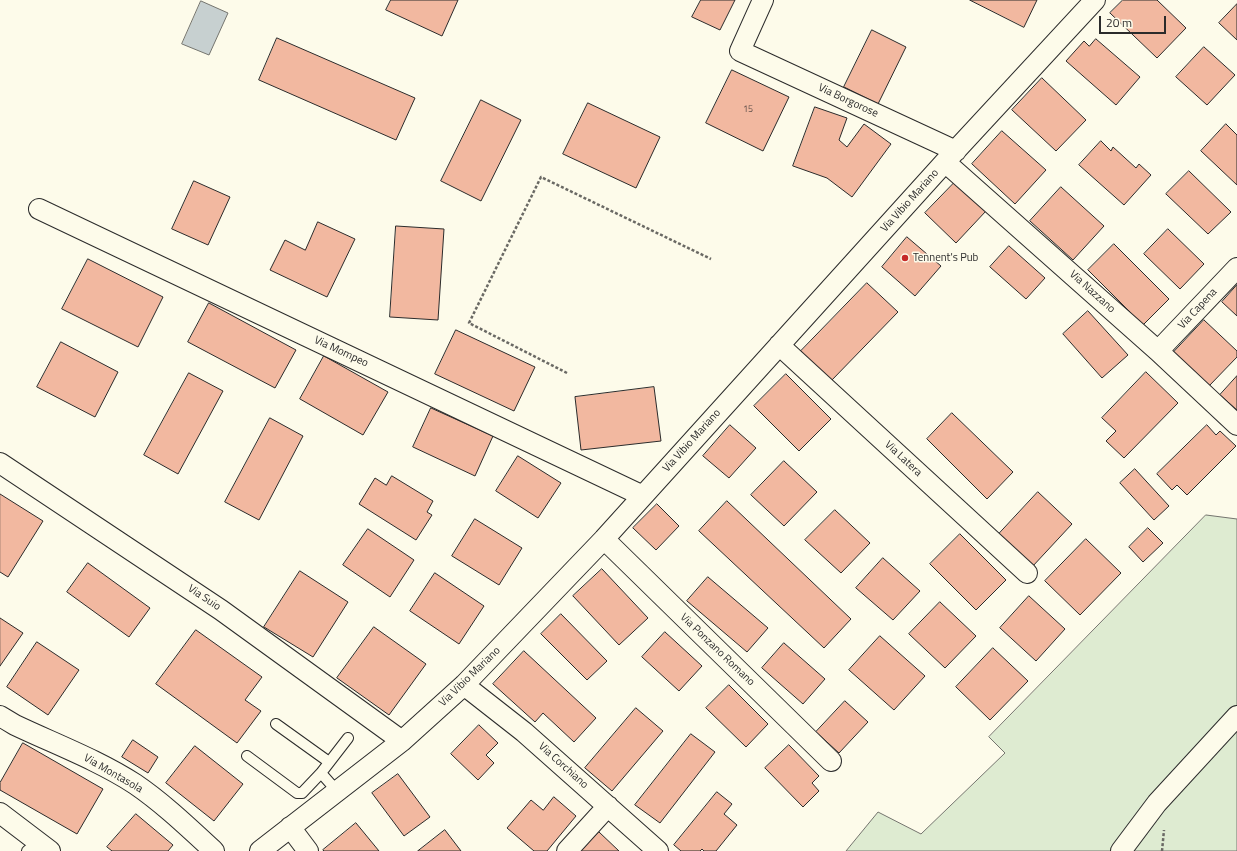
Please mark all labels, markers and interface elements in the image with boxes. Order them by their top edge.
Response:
scale bar [1101,8,1168,34]
text: 20 m [1106,13,1132,32]
street label: Via Borgorose [816,81,880,121]
house number: 15 [743,105,753,115]
street label: Via Vibio Mariano [878,167,942,235]
place label: Tennent's Pub [913,251,978,265]
marker: Tennent's Pub [900,253,910,263]
street label: Via Nazzano [1066,268,1118,316]
street label: Via Capena [1176,286,1220,332]
street label: Via Mompeo [312,334,370,370]
street label: Via Vibio Mariano [660,407,724,475]
street label: Via Latera [882,438,924,480]
street label: Via Suio [185,582,223,614]
street label: Via Ponzano Romano [677,611,757,689]
street label: Via Vibio Mariano [437,644,503,710]
street label: Via Corchiano [535,740,591,792]
street label: Via Montasola [81,752,145,796]

